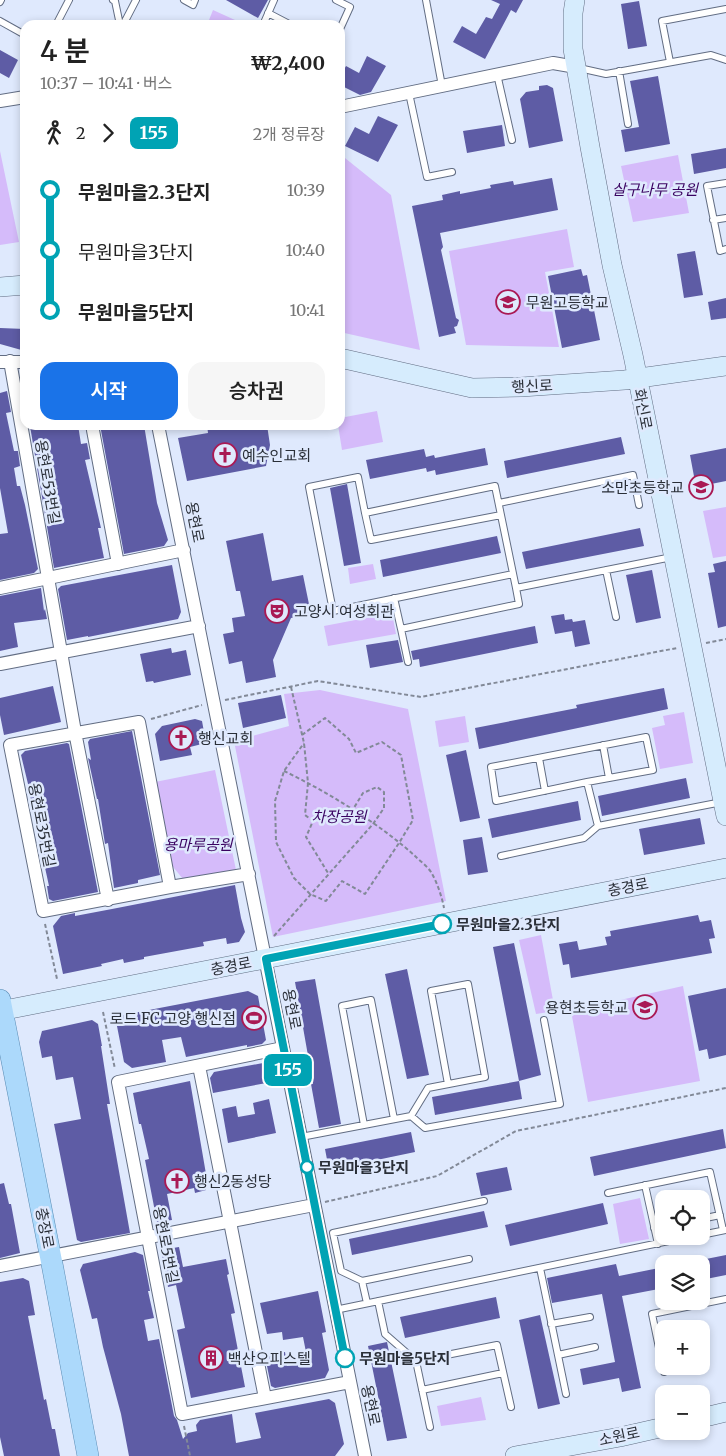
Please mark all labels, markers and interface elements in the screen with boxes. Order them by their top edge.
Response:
text: 4 분 [40,33,90,69]
text: ₩2,400 [251,51,325,75]
text: 10:37 – 10:41 · 버스 [40,73,172,93]
icon: walk [40,119,68,147]
icon: forward [94,119,122,147]
text: 155 [140,121,168,144]
text: 2 [76,123,86,143]
text: 2개 정류장 [253,124,325,144]
text: 무원마을2.3단지 [78,180,210,204]
text: 10:39 [287,180,325,200]
park label: 살구나무 공원 [612,180,699,199]
text: 무원마을3단지 [78,240,194,264]
text: 10:40 [285,240,325,260]
school or university icon: 무원고등학교 [495,289,521,315]
place label: 무원고등학교 [526,293,609,312]
text: 무원마을5단지 [78,300,194,324]
text: 10:41 [289,300,325,320]
button: 시작 [40,362,178,420]
button: 승차권 [188,362,325,420]
street label: 행신로 [511,375,553,397]
street label: 화신로 [630,387,656,431]
street label: 용현로53번길 [31,438,65,526]
church icon: 예수인교회 [212,442,238,468]
place label: 예수인교회 [242,446,311,465]
school or university icon: 소만초등학교 [688,474,714,500]
place label: 소만초등학교 [601,478,684,497]
street label: 용현로 [182,500,208,544]
theatre icon: 고양시 여성회관 [264,598,290,624]
place label: 고양시 여성회관 [294,602,394,621]
church icon: 행신교회 [168,725,194,751]
place label: 행신교회 [198,729,253,748]
street label: 용현로35번길 [25,781,59,869]
park label: 차장공원 [311,807,368,826]
park label: 용마루공원 [163,835,234,854]
street label: 충경로 [606,874,650,900]
marker: 무원마을2.3단지 [432,914,452,934]
place label: 무원마을2.3단지 [456,915,561,934]
street label: 충경로 [209,953,253,979]
street label: 용현로 [279,987,305,1031]
school or university icon: 용현초등학교 [632,994,658,1020]
place label: 용현초등학교 [545,998,628,1017]
sports icon: 로드 FC 고양 행신점 [241,1005,267,1031]
place label: 로드 FC 고양 행신점 [110,1009,236,1028]
line badge: 155 [259,1054,317,1086]
text: 155 [274,1058,302,1081]
place label: 무원마을3단지 [318,1158,409,1177]
marker: 무원마을3단지 [300,1160,314,1174]
church icon: 행신2동성당 [164,1168,190,1194]
place label: 행신2동성당 [194,1172,272,1191]
map controls [655,1190,710,1440]
button: locate [655,1190,710,1245]
street label: 용현로5번길 [149,1205,183,1285]
street label: 충장로 [32,1206,58,1250]
button: layers [655,1255,710,1310]
button: + [655,1320,710,1375]
building icon: 백산오피스텔 [198,1345,224,1371]
marker: 무원마을5단지 [335,1348,355,1368]
place label: 백산오피스텔 [228,1349,311,1368]
place label: 무원마을5단지 [359,1349,451,1368]
street label: 용현로 [357,1383,385,1427]
button: − [655,1385,710,1440]
street label: 소원로 [597,1422,641,1450]

